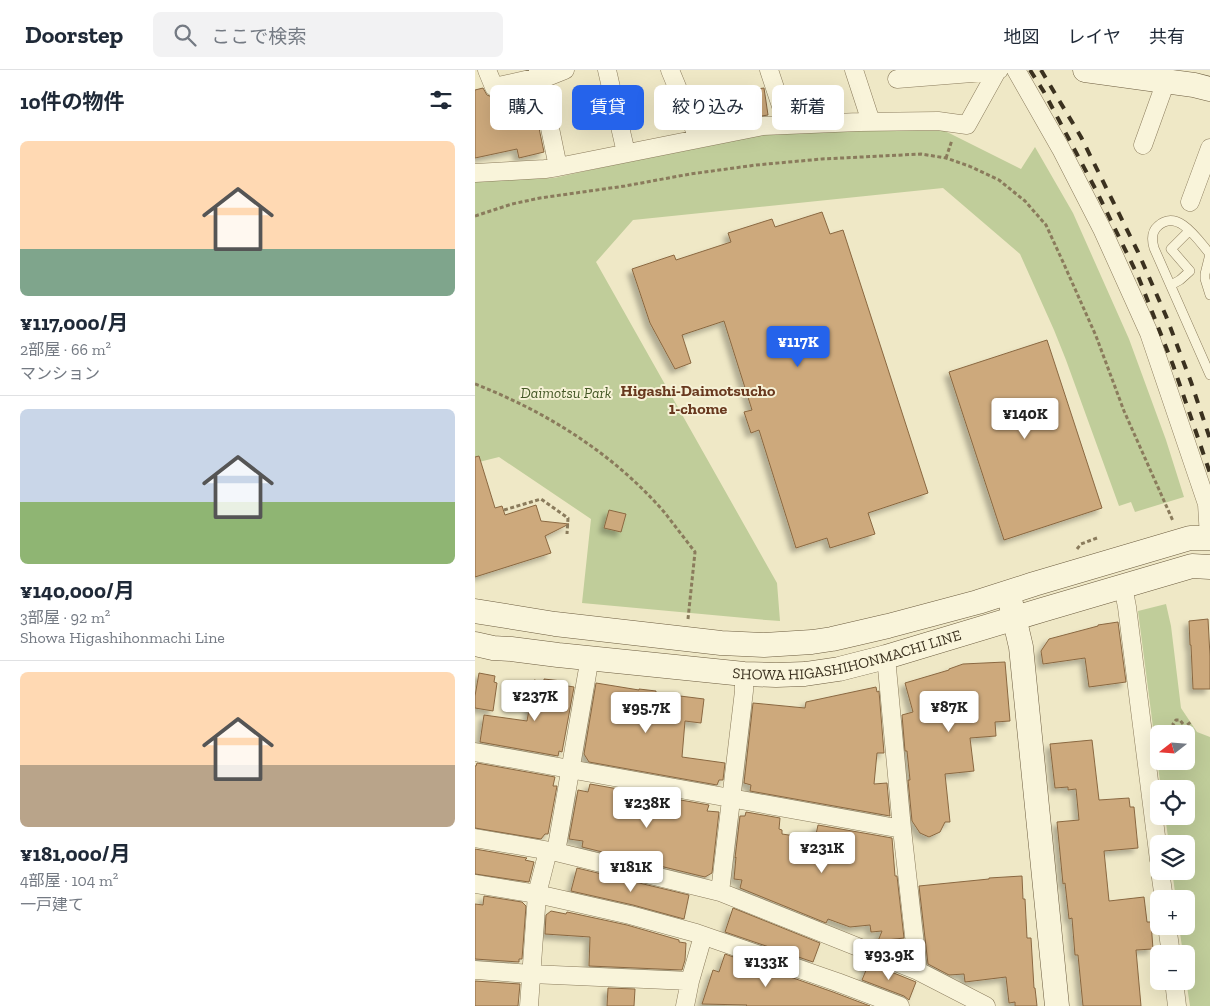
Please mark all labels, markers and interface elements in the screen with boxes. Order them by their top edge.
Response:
search box [153,12,503,57]
text: Doorstep [25,20,123,49]
icon: search [171,21,199,49]
text: ここで検索 [211,25,306,48]
text: 地図 [1004,26,1040,48]
text: レイヤ [1068,26,1121,48]
text: 共有 [1149,26,1185,48]
chip: 購入 [490,85,562,130]
chip: 賃貸 [572,85,644,130]
chip: 絞り込み [654,85,762,130]
chip: 新着 [772,85,844,130]
icon: filters [427,86,455,114]
text: 10件の物件 [20,89,125,114]
icon: home [193,174,283,264]
text: ¥117,000/月 [20,310,128,335]
pin: ¥117K [763,326,833,368]
text: ¥117K [778,332,818,351]
text: 2部屋 · 66 m² [20,340,111,359]
text: マンション [20,364,100,383]
district label: Higashi-Daimotsucho 1-chome [621,381,776,418]
park label: Daimotsu Park [521,384,612,402]
pin: ¥140K [990,398,1060,440]
text: ¥140K [1002,404,1048,423]
icon: home [193,442,283,532]
text: ¥140,000/月 [20,578,135,603]
text: 3部屋 · 92 m² [20,608,110,627]
street label: SHOWA HIGASHIHONMACHI LINE [732,626,963,684]
text: Showa Higashihonmachi Line [20,628,225,647]
pin: ¥237K [500,680,570,722]
text: ¥237K [512,686,558,705]
pin: ¥87K [919,690,979,733]
pin: ¥95.7K [605,692,687,734]
text: ¥87K [931,697,967,716]
text: ¥95.7K [622,698,670,717]
icon: home [193,704,283,794]
north arrow [1150,725,1195,770]
map controls [1150,725,1195,990]
button: locate [1150,780,1195,825]
pin: ¥238K [612,786,682,829]
text: ¥238K [624,793,670,812]
pin: ¥231K [787,832,857,874]
button: layers [1150,835,1195,880]
text: ¥231K [800,838,844,857]
text: ¥181,000/月 [20,841,130,866]
pin: ¥181K [596,850,666,893]
text: ¥181K [610,857,652,876]
text: 4部屋 · 104 m² [20,871,118,890]
button: + [1150,890,1195,935]
text: 一戸建て [20,895,84,914]
pin: ¥93.9K [848,938,930,981]
text: ¥93.9K [864,945,914,964]
button: − [1150,945,1195,990]
pin: ¥133K [731,946,801,988]
text: ¥133K [744,952,788,971]

